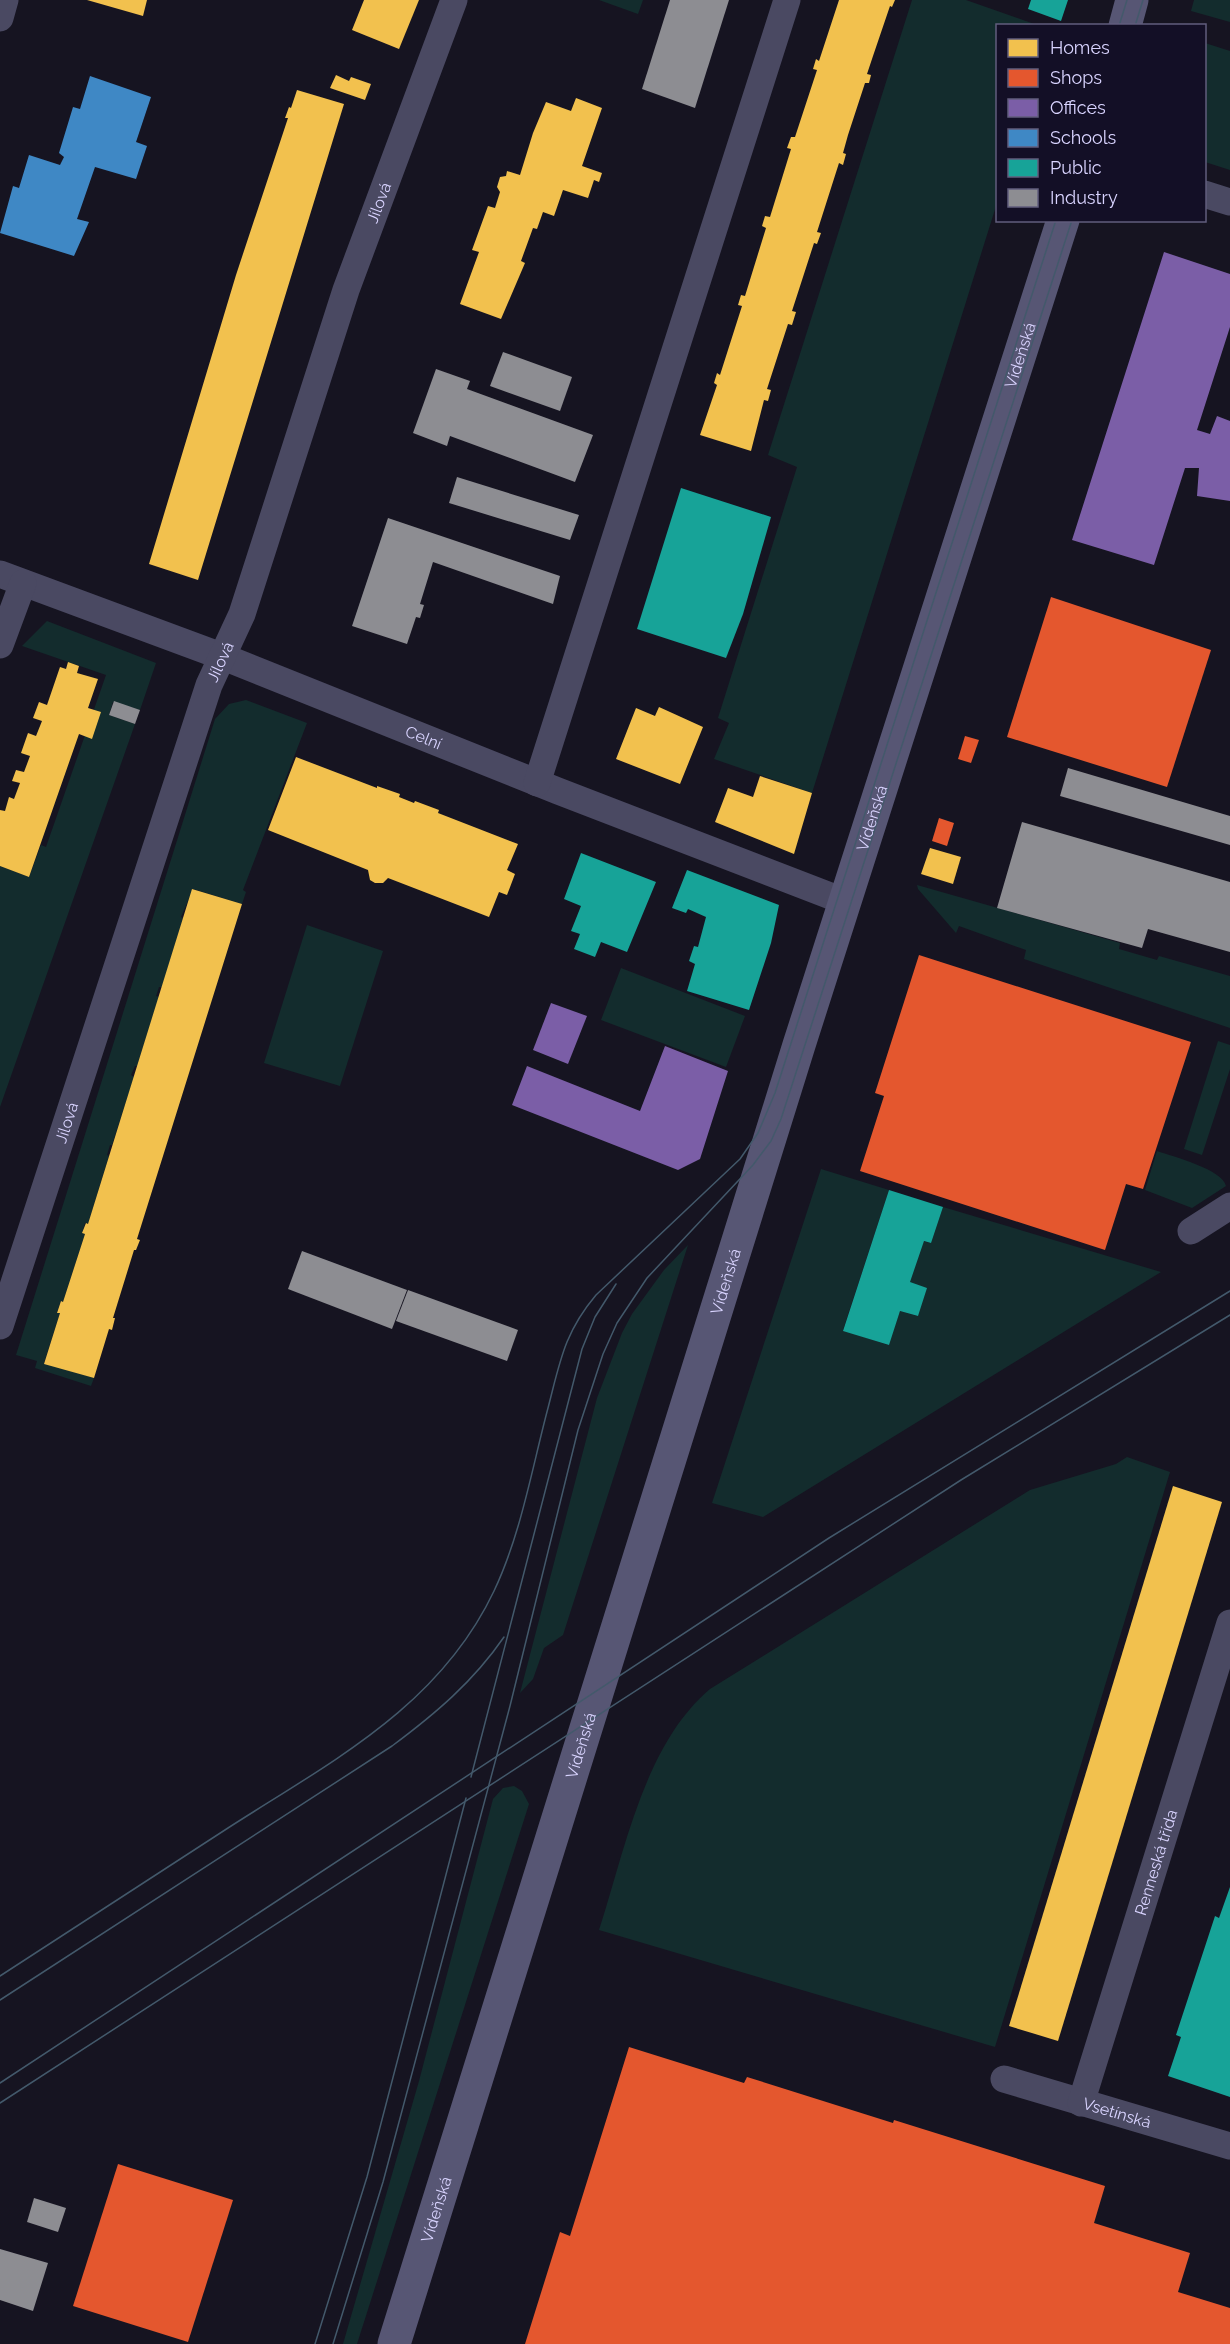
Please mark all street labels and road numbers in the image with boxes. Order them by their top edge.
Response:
street label: Jílová [363,180,395,226]
street label: Vídeňská [1001,320,1040,391]
street label: Jílová [203,639,238,685]
street label: Celní [402,722,445,754]
street label: Vídeňská [853,783,892,853]
street label: Jílová [51,1100,82,1146]
street label: Vídeňská [707,1246,745,1317]
street label: Vídeňská [562,1710,600,1781]
street label: Renneská třída [1131,1807,1182,1918]
street label: Vsetínská [1081,2094,1153,2132]
street label: Vídeňská [417,2174,456,2245]

